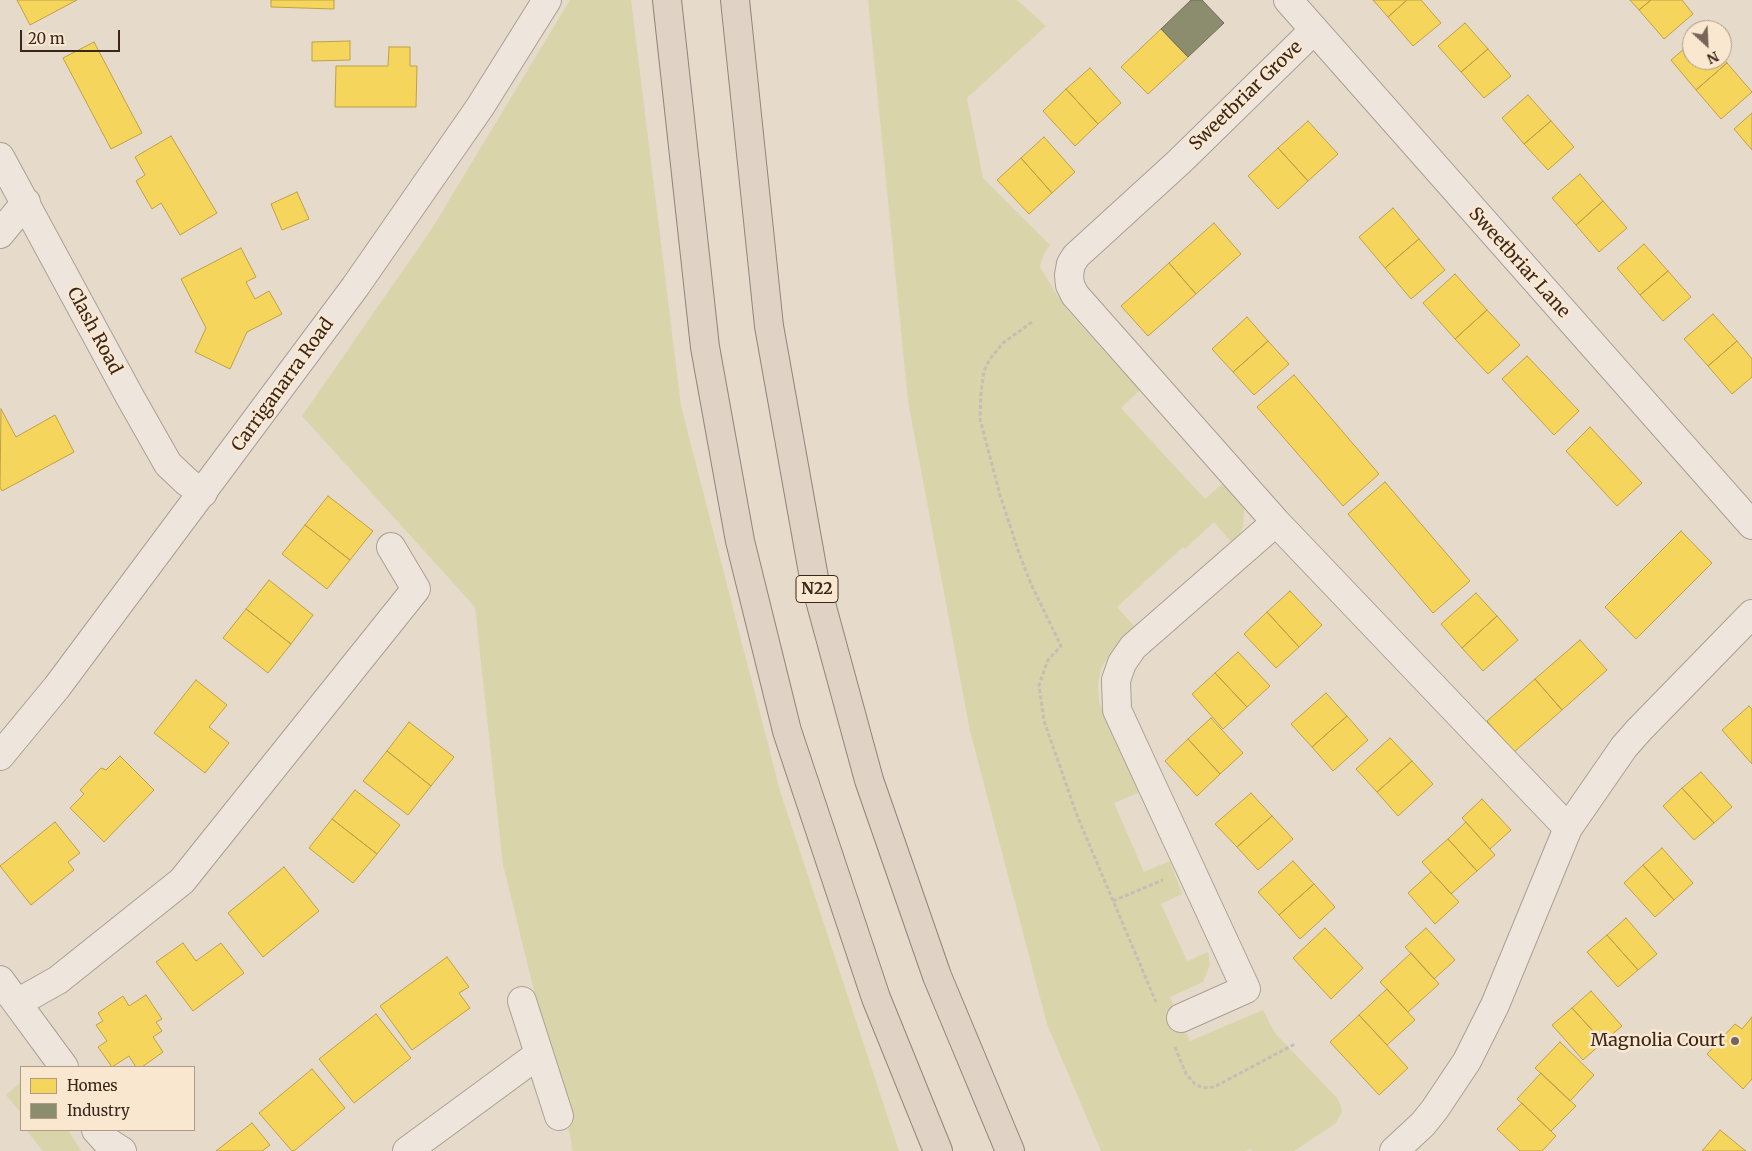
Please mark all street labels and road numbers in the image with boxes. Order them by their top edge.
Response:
street label: Sweetbriar Grove [1185,37,1307,155]
street label: Sweetbriar Lane [1464,203,1574,323]
street label: Clash Road [62,284,126,378]
street label: Carriganarra Road [227,314,339,456]
road number: N22 [796,576,838,602]

